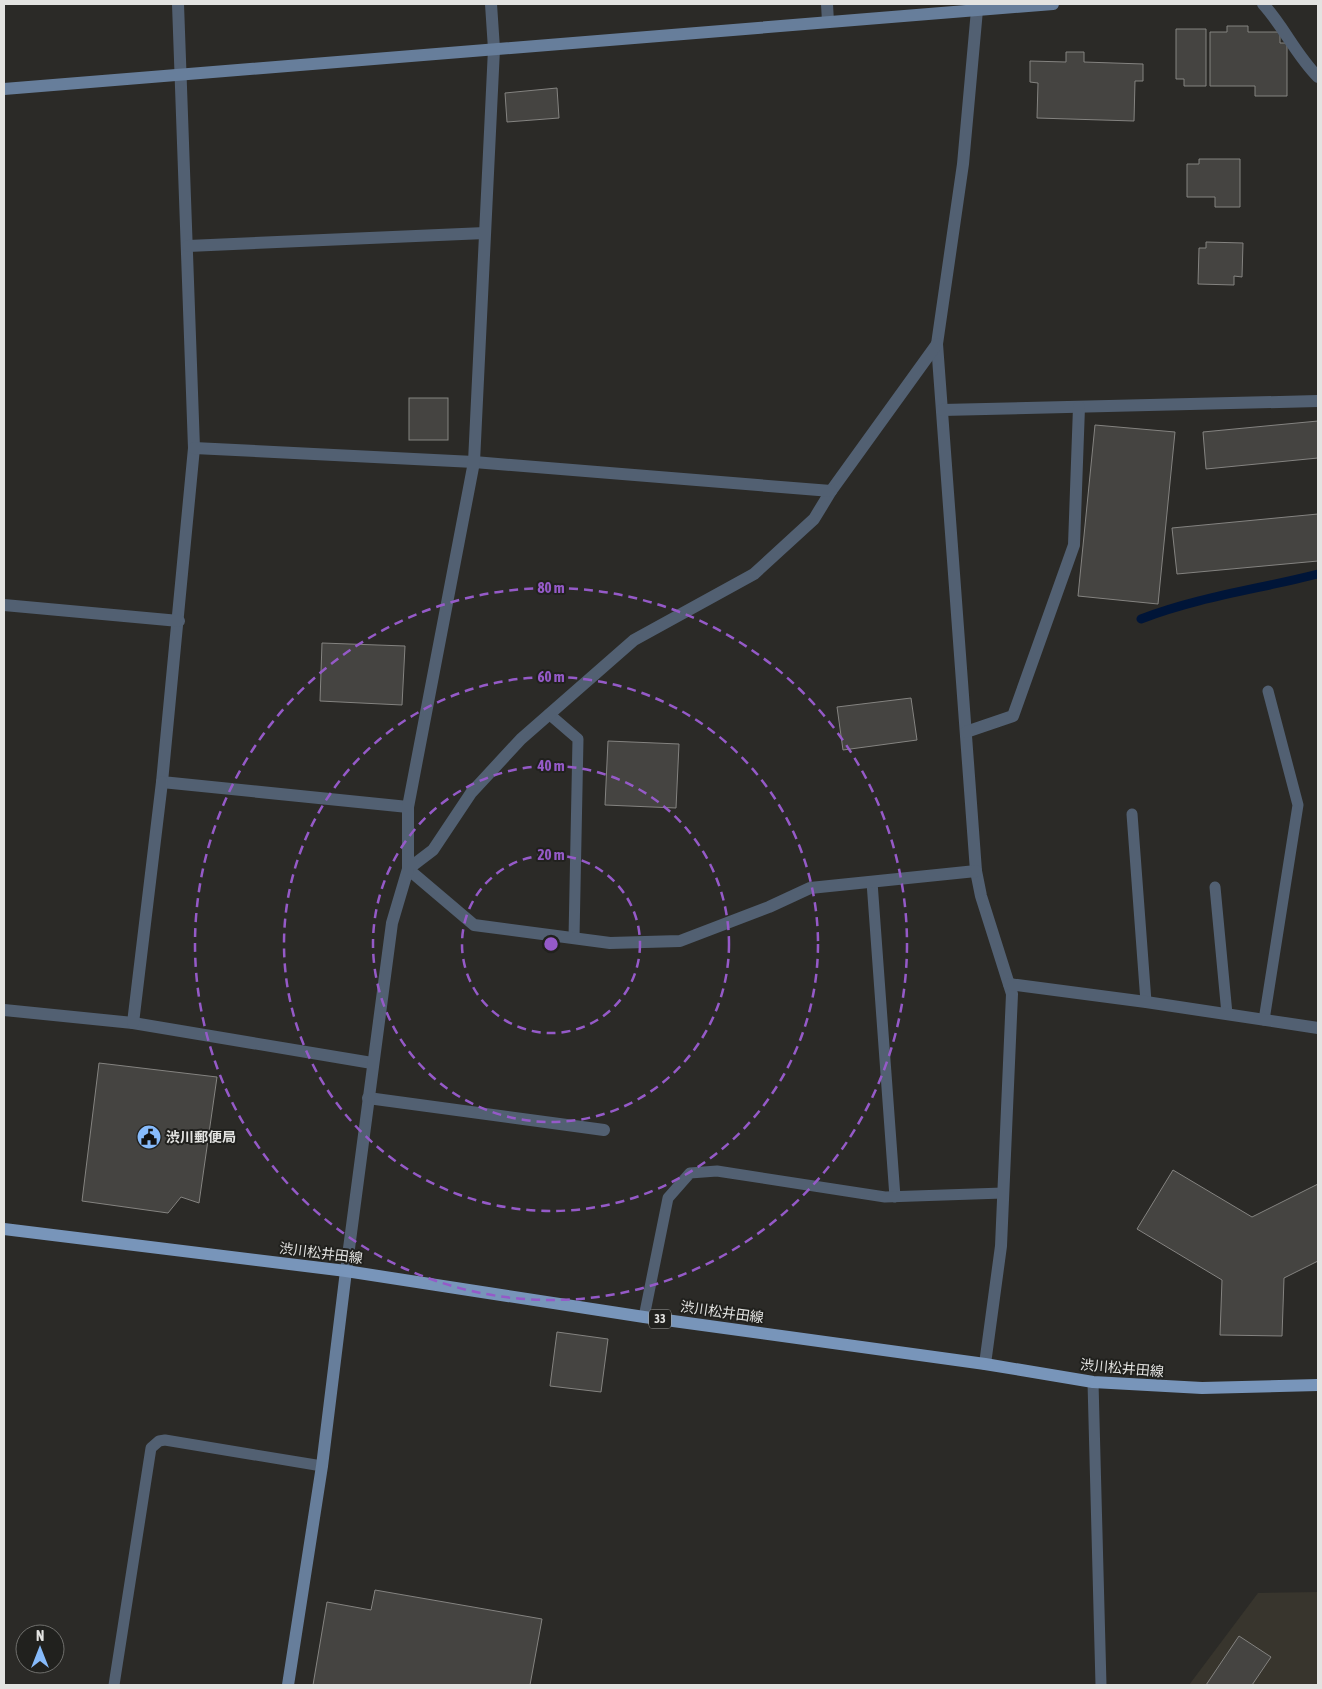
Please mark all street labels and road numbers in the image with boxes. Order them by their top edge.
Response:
street label: 渋川松井田線 [278,1240,364,1266]
street label: 渋川松井田線 [679,1298,765,1326]
road number: 33 [649,1310,671,1328]
street label: 渋川松井田線 [1079,1356,1165,1380]

